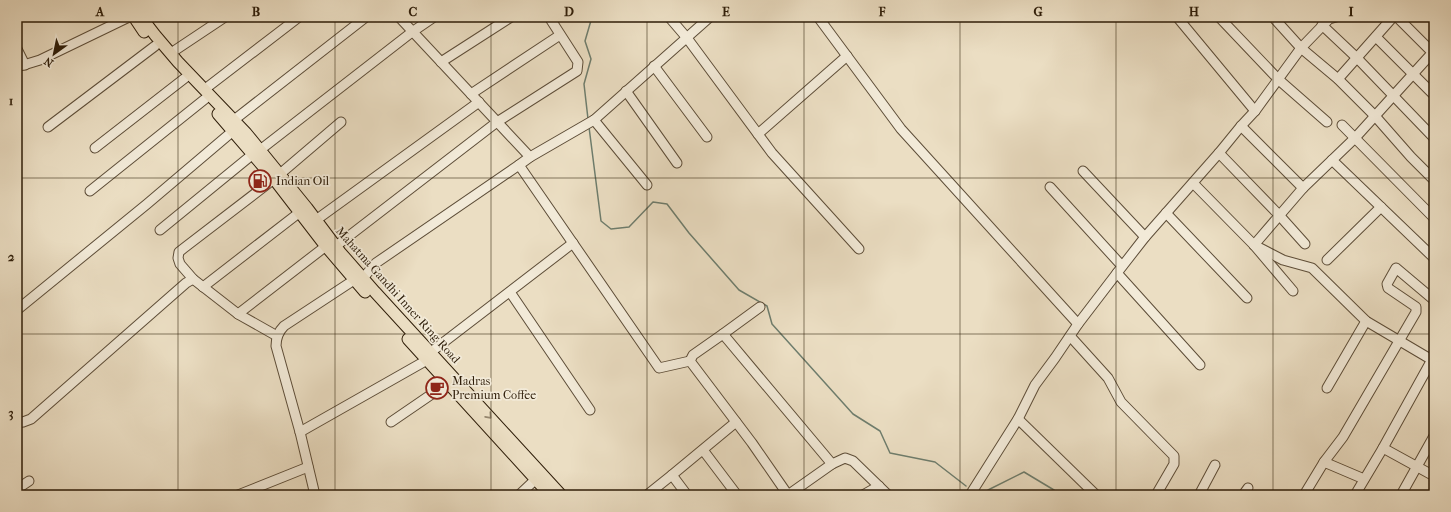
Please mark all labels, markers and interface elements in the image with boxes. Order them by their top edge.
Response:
text: A [95,4,105,19]
text: B [252,4,261,19]
text: C [409,4,418,19]
text: D [564,4,574,19]
text: E [722,4,730,19]
text: F [878,4,886,19]
text: G [1033,4,1043,19]
text: H [1189,4,1200,19]
text: I [1348,4,1354,19]
north arrow [34,34,74,74]
text: N [41,54,56,70]
text: 1 [9,93,14,108]
fuel station icon: Indian Oil [247,168,273,194]
place label: Indian Oil [276,174,330,188]
street label: Mahatma Gandhi Inner Ring Road [333,224,463,366]
text: 2 [8,249,15,264]
place label: Madras Premium Coffee [452,374,536,402]
cafe icon: Madras Premium Coffee [424,375,450,401]
text: 3 [8,405,14,421]
one-way arrow [484,411,492,419]

